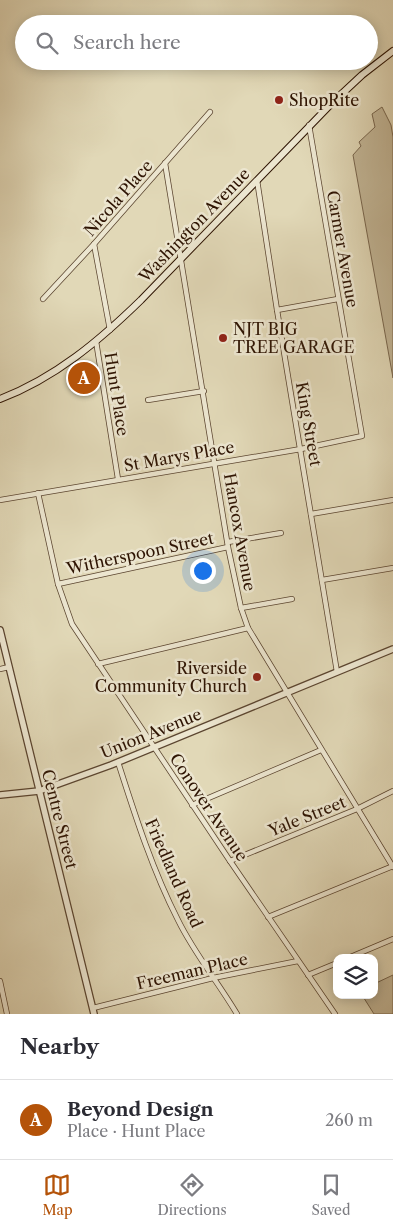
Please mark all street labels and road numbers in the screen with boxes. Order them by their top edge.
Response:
street label: Nicola Place [79,156,157,240]
street label: Washington Avenue [134,164,254,287]
street label: Carmer Avenue [323,189,363,309]
street label: Hunt Place [101,351,133,437]
street label: King Street [292,380,326,468]
street label: St Marys Place [122,436,236,476]
street label: Hancox Avenue [220,471,260,593]
street label: Witherspoon Street [64,528,216,579]
street label: Union Avenue [98,704,204,762]
street label: Conover Avenue [166,749,252,865]
street label: Centre Street [38,767,82,871]
street label: Yale Street [265,791,349,841]
street label: Friedland Road [141,815,207,931]
street label: Freeman Place [134,948,250,994]

